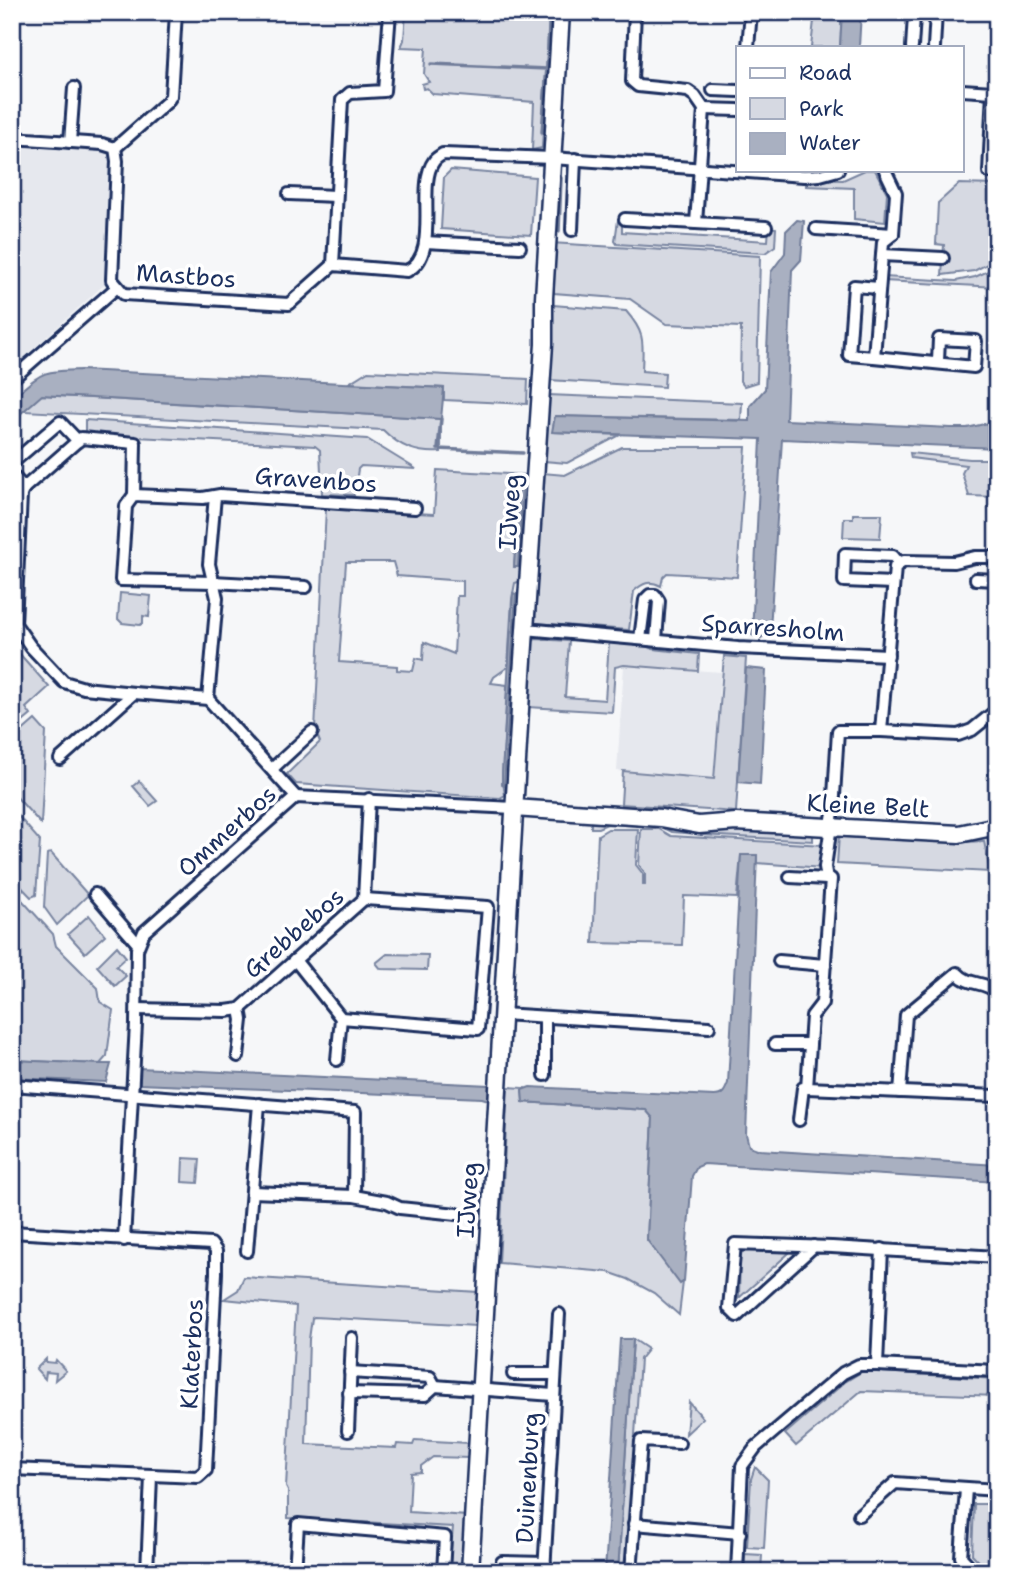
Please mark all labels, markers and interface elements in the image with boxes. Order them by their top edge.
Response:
legend [736,46,964,172]
text: Road [799,59,852,87]
text: Park [799,95,844,123]
text: Water [799,129,861,157]
street label: Mastbos [135,257,237,295]
street label: Gravenbos [254,460,378,500]
street label: IJweg [491,473,529,551]
street label: Sparresholm [700,607,846,649]
street label: Ommerbos [171,778,283,884]
street label: Kleine Belt [806,787,930,825]
street label: Grebbebos [237,880,351,986]
street label: IJweg [449,1161,487,1239]
street label: Klaterbos [173,1298,211,1410]
street label: Duinenburg [509,1411,547,1545]

